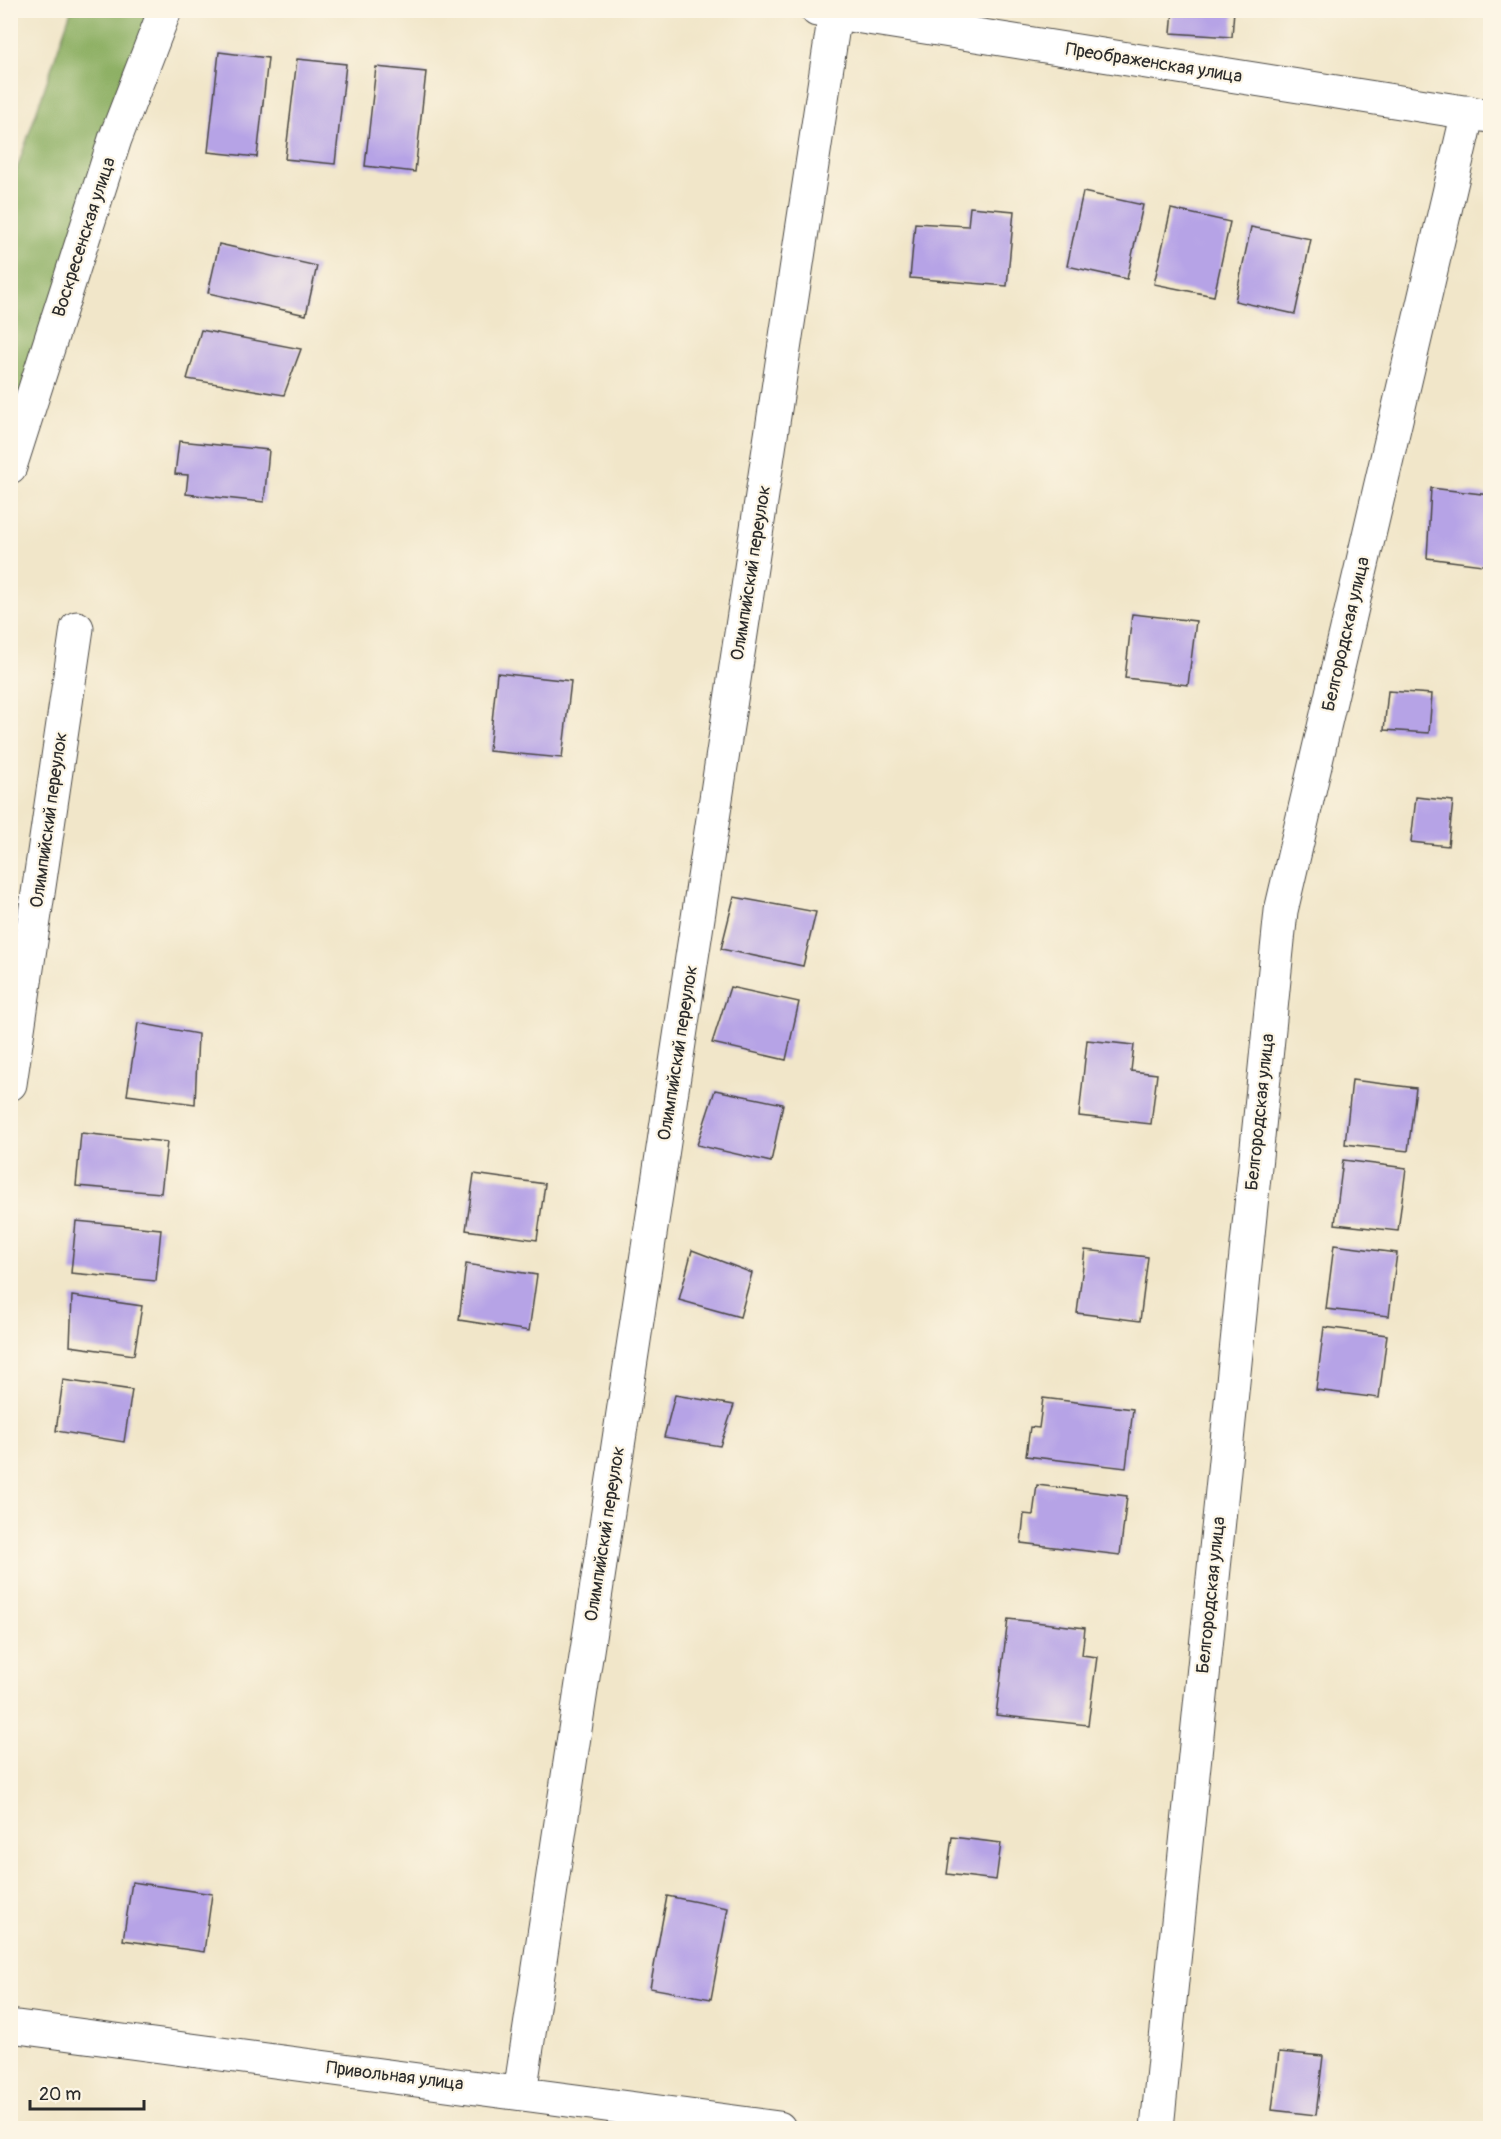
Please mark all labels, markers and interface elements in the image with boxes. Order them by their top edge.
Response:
street label: Преображенская улица [1064,38,1244,88]
street label: Воскресенская улица [47,154,121,320]
street label: Олимпийский переулок [726,484,776,662]
street label: Белгородская улица [1317,554,1375,714]
street label: Олимпийский переулок [25,731,73,909]
street label: Олимпийский переулок [653,964,703,1142]
street label: Белгородская улица [1240,1032,1280,1192]
street label: Олимпийский переулок [580,1445,630,1623]
street label: Белгородская улица [1191,1515,1231,1675]
street label: Привольная улица [325,2056,465,2096]
scale bar [30,2073,144,2111]
text: 20 m [39,2083,81,2106]

